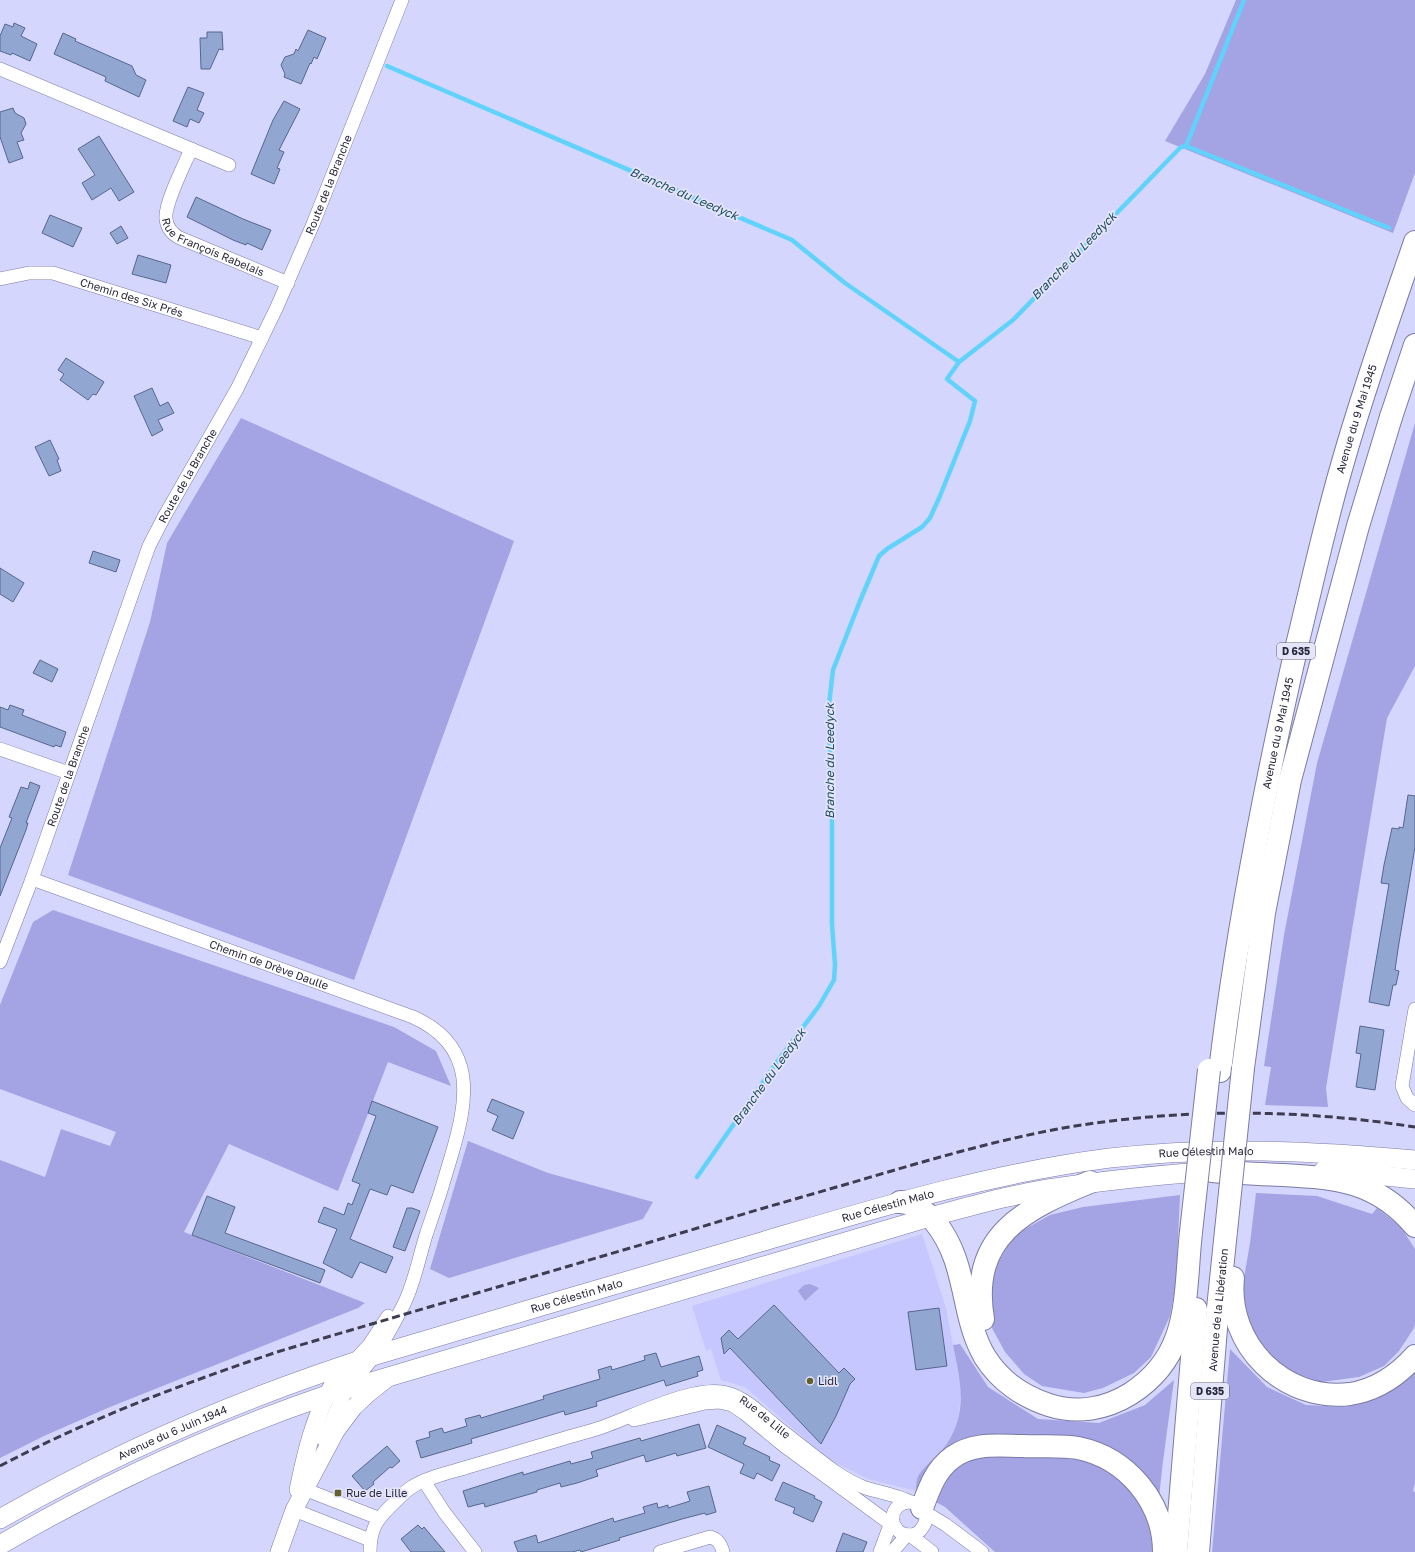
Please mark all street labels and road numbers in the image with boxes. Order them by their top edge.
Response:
street label: Route de la Branche [302,133,354,236]
street label: Rue François Rabelais [160,216,267,279]
street label: Chemin des Six Prés [79,275,185,319]
street label: Avenue du 9 Mai 1945 [1333,362,1379,475]
street label: Route de la Branche [155,426,219,525]
road number: D 635 [1277,643,1315,659]
street label: Avenue du 9 Mai 1945 [1259,676,1296,790]
street label: Route de la Branche [44,724,91,828]
street label: Chemin de Drève Daulle [208,937,330,992]
street label: Rue Célestin Malo [1158,1144,1254,1159]
street label: Rue Célestin Malo [840,1186,935,1224]
street label: Avenue de la Libération [1206,1248,1230,1372]
street label: Rue Célestin Malo [529,1276,624,1315]
road number: D 635 [1191,1383,1229,1399]
street label: Rue de Lille [737,1392,793,1441]
street label: Avenue du 6 Juin 1944 [116,1402,229,1462]

